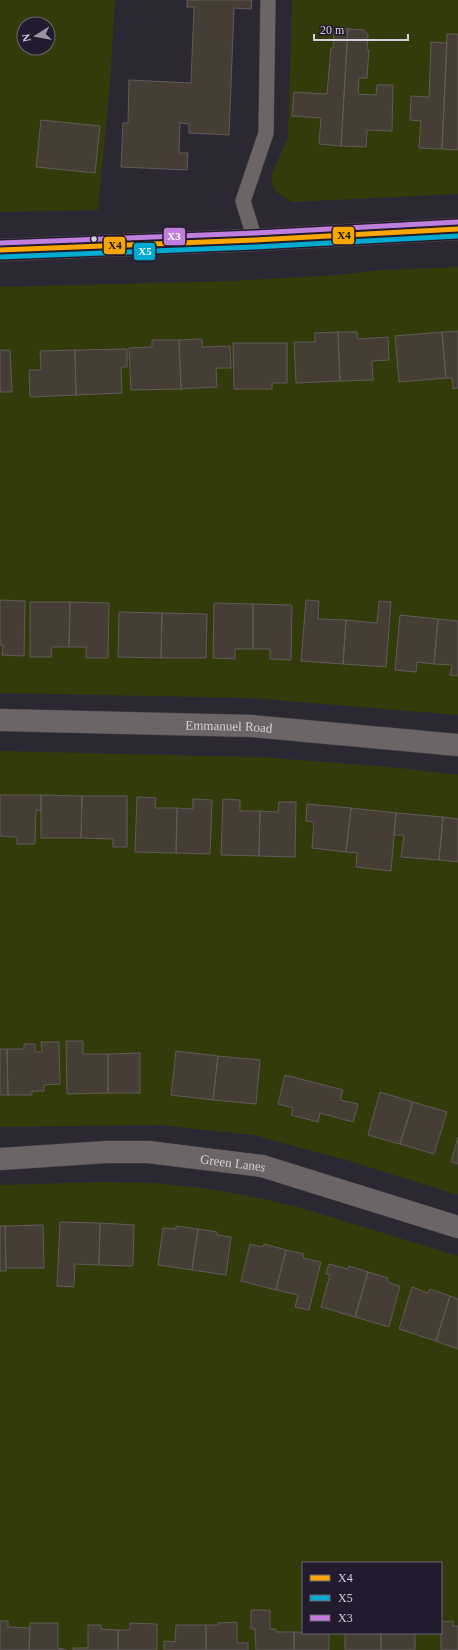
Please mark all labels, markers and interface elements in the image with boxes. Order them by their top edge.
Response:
north arrow [16,16,56,56]
scale bar [314,16,408,42]
text: 20 m [320,23,345,37]
text: N [20,33,33,43]
line badge: X4 [332,226,355,245]
line badge: X3 [163,227,186,246]
text: X4 [337,229,351,241]
text: X3 [167,230,181,242]
unlabelled marker [89,234,99,244]
line badge: X4 [103,236,126,255]
text: X4 [108,239,122,251]
line badge: X5 [133,242,156,261]
text: X5 [138,245,152,257]
street label: Emmanuel Road [185,717,274,735]
street label: Green Lanes [199,1151,268,1174]
legend [302,1562,442,1634]
text: X4 [338,1571,353,1585]
text: X5 [338,1591,353,1605]
text: X3 [338,1611,353,1625]

